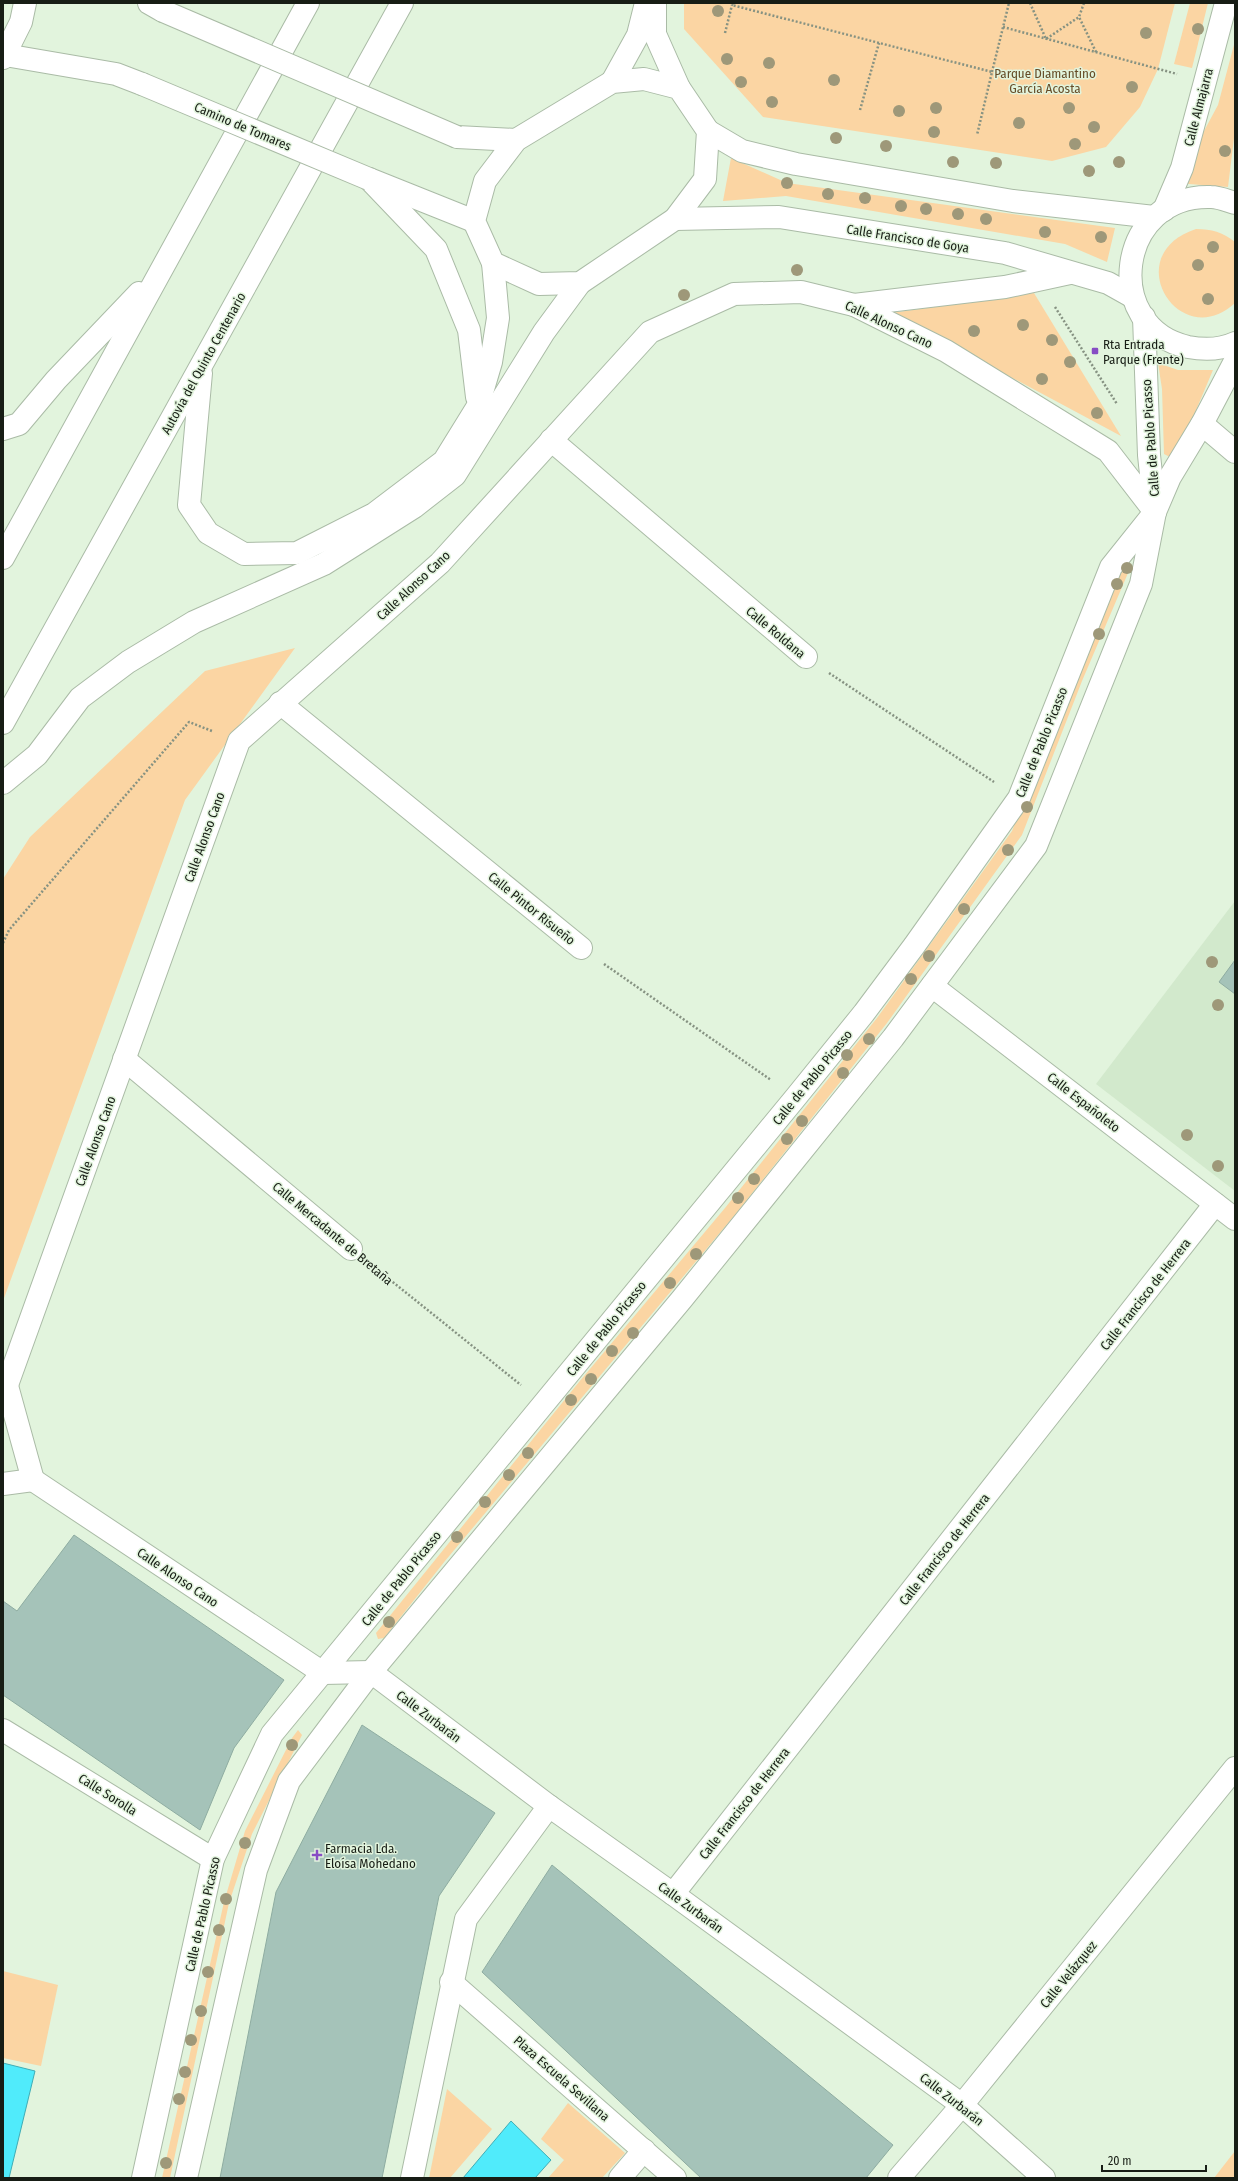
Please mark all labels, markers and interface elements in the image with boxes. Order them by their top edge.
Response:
park label: Parque Diamantino García Acosta [994,66,1096,96]
street label: Calle Almajarra [1181,66,1216,148]
street label: Camino de Tomares [192,99,294,154]
street label: Calle Francisco de Goya [846,221,970,256]
street label: Autovía del Quinto Centenario [158,290,249,437]
street label: Calle Alonso Cano [843,298,935,351]
place label: Rta Entrada Parque (Frente) [1103,337,1184,367]
marker: Rta Entrada Parque (Frente) [1090,346,1100,356]
street label: Calle de Pablo Picasso [1139,379,1162,497]
street label: Calle Alonso Cano [374,547,453,623]
street label: Calle Roldana [743,603,808,661]
street label: Calle de Pablo Picasso [1012,685,1071,800]
street label: Calle Alonso Cano [181,790,228,884]
street label: Calle Pintor Risueño [485,869,578,948]
street label: Calle de Pablo Picasso [770,1027,855,1128]
street label: Calle Españoleto [1044,1069,1123,1136]
street label: Calle Alonso Cano [72,1094,119,1188]
street label: Calle Mercadante de Bretaña [270,1179,396,1288]
street label: Calle Francisco de Herrera [1097,1235,1194,1353]
street label: Calle de Pablo Picasso [564,1278,649,1379]
street label: Calle Francisco de Herrera [896,1490,993,1608]
street label: Calle de Pablo Picasso [359,1528,444,1629]
street label: Calle Alonso Cano [134,1545,221,1610]
street label: Calle Zurbarán [394,1687,464,1745]
street label: Calle Francisco de Herrera [696,1744,793,1862]
street label: Calle Sorolla [76,1770,140,1818]
place label: Farmacia Lda. Eloísa Mohedano [325,1841,416,1871]
marker: Farmacia Lda. Eloísa Mohedano [312,1850,322,1860]
street label: Calle de Pablo Picasso [182,1855,223,1973]
street label: Calle Zurbarán [655,1879,726,1936]
street label: Calle Velázquez [1037,1938,1100,2011]
street label: Plaza Escuela Sevillana [511,2033,613,2124]
street label: Calle Zurbarán [917,2070,987,2129]
scale bar [1102,2147,1206,2173]
text: 20 m [1108,2154,1132,2168]

